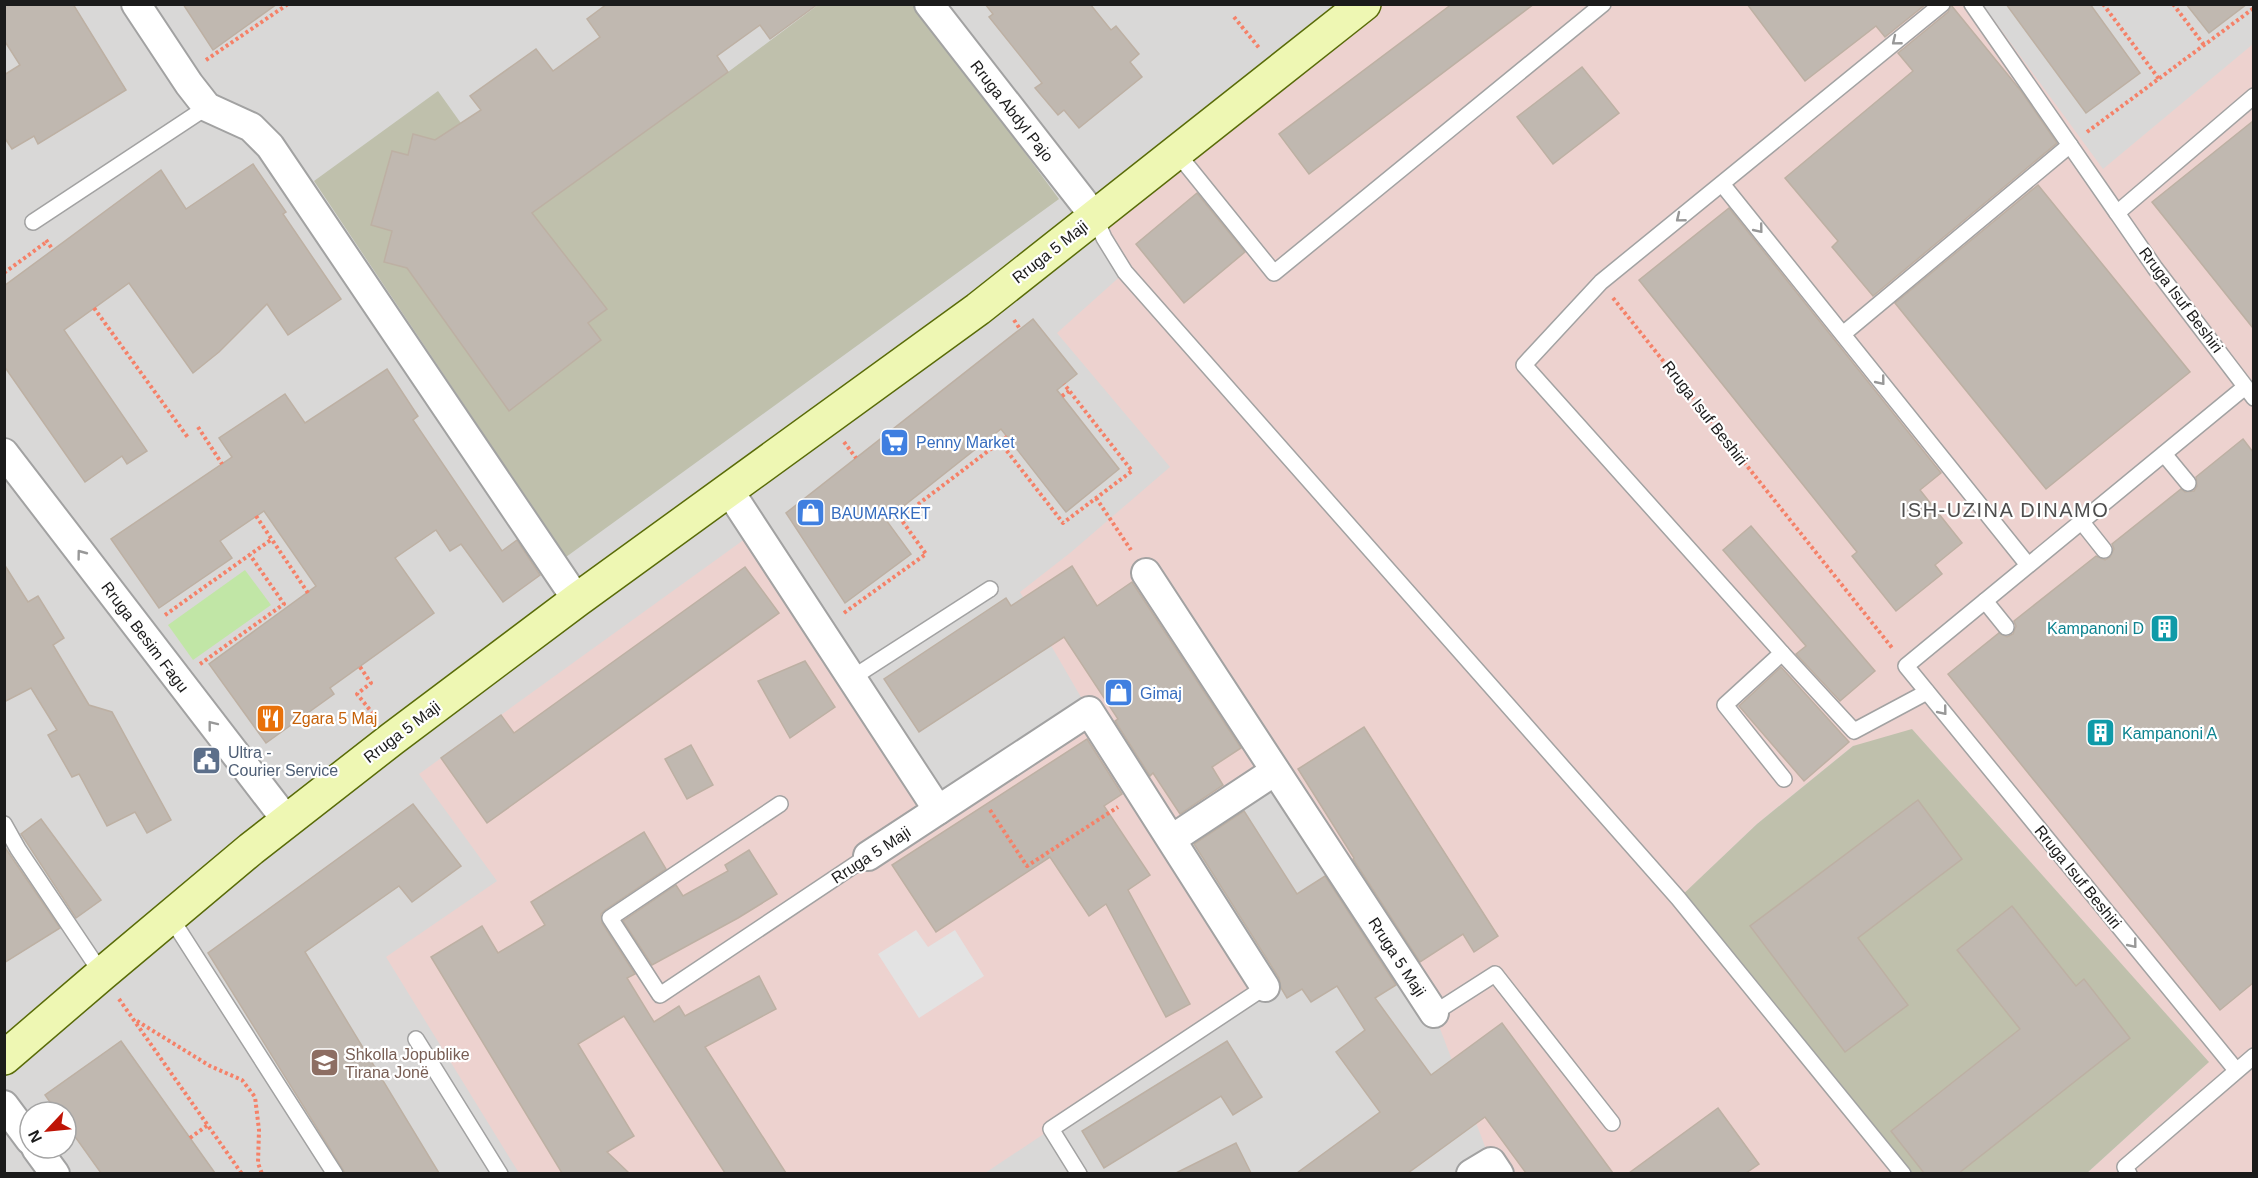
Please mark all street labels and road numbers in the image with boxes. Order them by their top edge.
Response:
street label: Rruga Abdyl Pajo [967,57,1057,165]
street label: Rruga 5 Maji [1009,217,1091,287]
street label: Rruga Isuf Beshiri [2136,244,2226,356]
street label: Rruga Isuf Beshiri [1659,358,1751,468]
street label: Rruga Besim Fagu [98,579,192,695]
street label: Rruga 5 Maji [361,698,443,766]
street label: Rruga Isuf Beshiri [2031,822,2125,932]
street label: Rruga 5 Maji [828,823,914,887]
street label: Rruga 5 Maji [1365,914,1429,1000]

